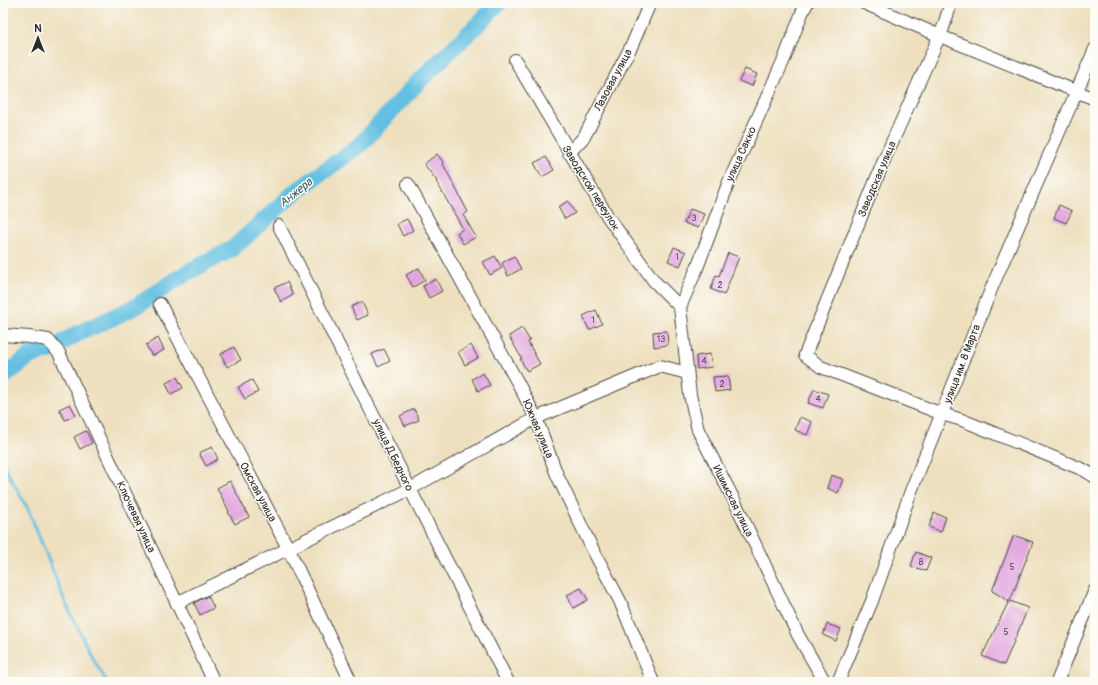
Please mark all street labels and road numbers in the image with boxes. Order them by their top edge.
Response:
street label: Лазовая улица [591,47,635,114]
street label: улица Сакко [723,124,759,184]
street label: Заводская улица [855,139,899,219]
street label: Заводской переулок [559,143,623,233]
street label: улица им. 8 Марта [941,323,983,406]
street label: Южная улица [520,398,556,460]
street label: улица Д.Бедного [370,416,416,493]
street label: Омская улица [237,460,279,524]
street label: Ишимская улица [710,463,756,539]
street label: Ключевая улица [114,479,158,555]

